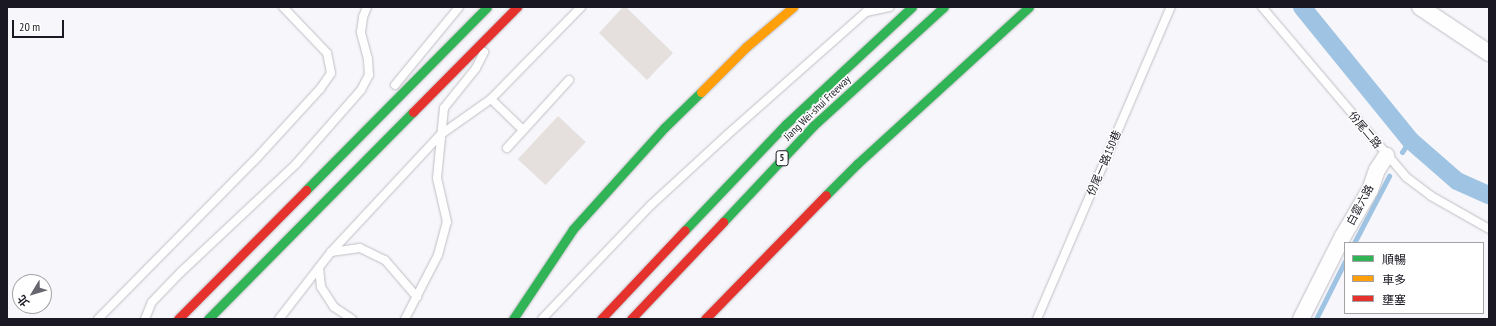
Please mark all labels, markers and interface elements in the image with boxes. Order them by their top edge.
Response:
scale bar [14,12,66,38]
text: 20 m [19,19,40,34]
street label: Jiang Wei-shui Freeway [781,73,853,143]
street label: 份尾二路 [1346,109,1384,151]
street label: 份尾一路150巷 [1084,128,1124,198]
road number: 5 [775,150,789,166]
street label: 白雲六路 [1344,182,1376,228]
legend [1344,242,1484,314]
text: 順暢 [1382,252,1406,267]
text: 車多 [1382,272,1406,287]
north arrow [12,274,52,314]
text: 北 [14,292,32,309]
text: 壅塞 [1382,292,1406,307]

